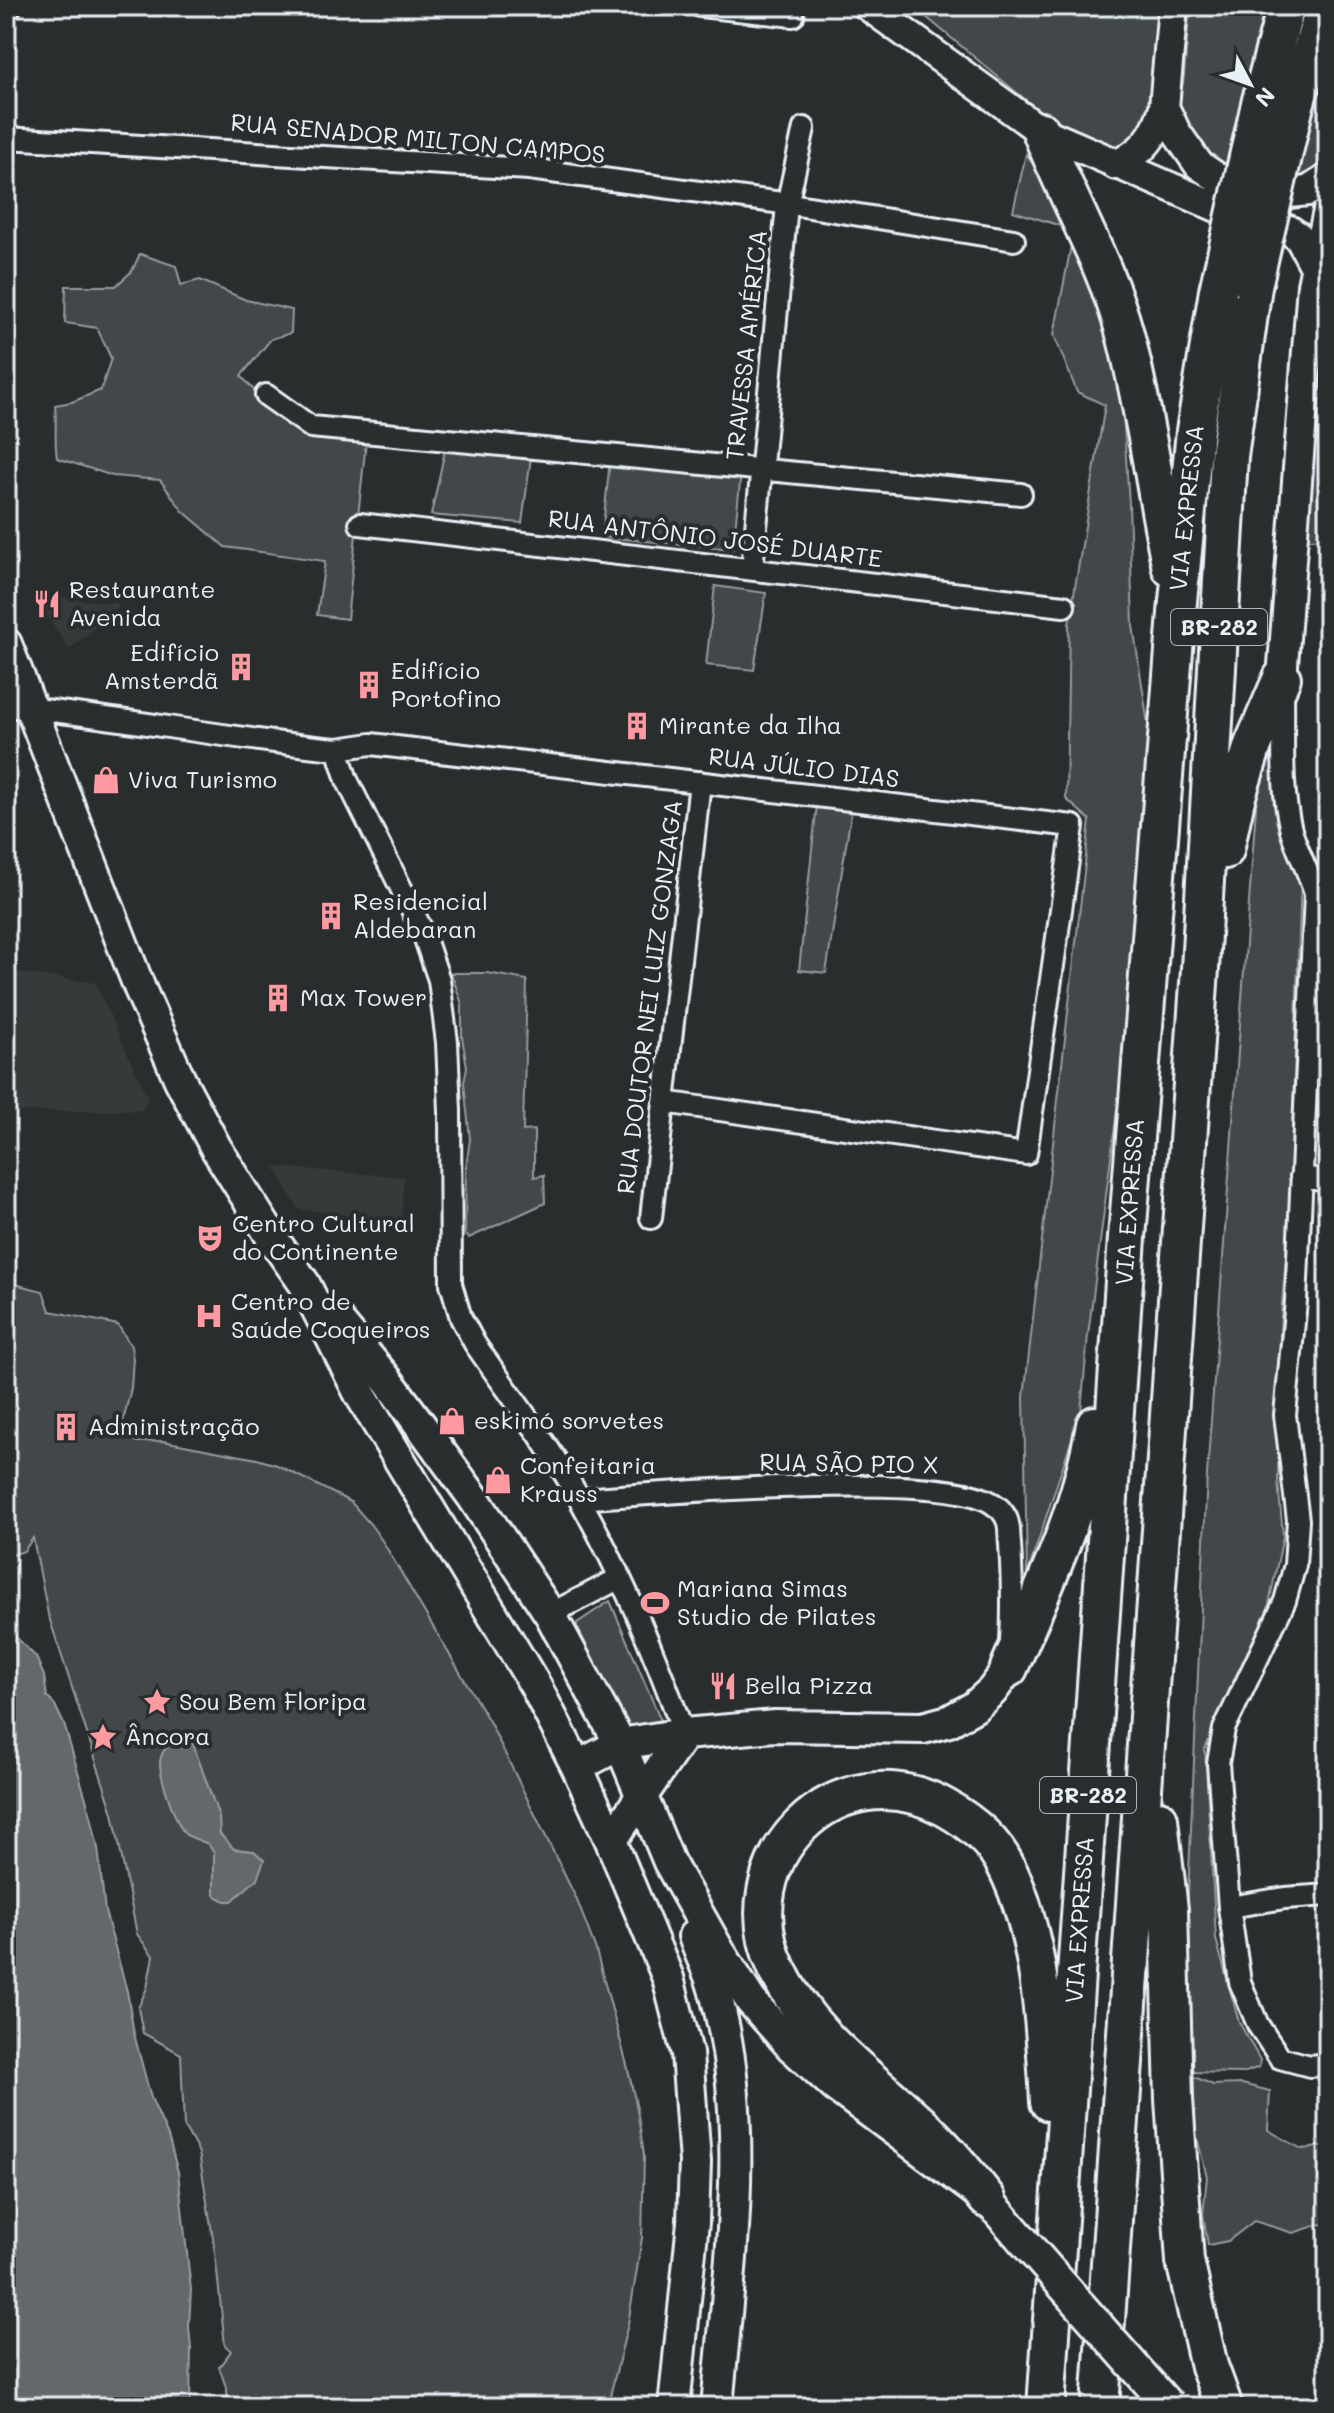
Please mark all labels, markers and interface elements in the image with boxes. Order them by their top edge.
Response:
north arrow [1210,44,1290,124]
text: N [1249,82,1282,113]
street label: RUA SENADOR MILTON CAMPOS [230,106,607,169]
street label: TRAVESSA AMÉRICA [718,228,773,462]
street label: VIA EXPRESSA [1161,423,1210,593]
street label: RUA ANTÔNIO JOSÉ DUARTE [547,502,884,573]
place label: Restaurante Avenida [69,573,215,632]
restaurant icon: Restaurante Avenida [32,589,62,619]
road number: BR-282 [1171,609,1267,645]
place label: Edifício Amsterdã [104,636,219,695]
building icon: Edifício Amsterdã [226,652,256,682]
place label: Edifício Portofino [391,654,501,713]
building icon: Edifício Portofino [354,670,384,700]
place label: Mirante da Ilha [659,709,842,740]
building icon: Mirante da Ilha [622,711,652,741]
street label: RUA JÚLIO DIAS [707,739,901,794]
place label: Viva Turismo [128,763,277,794]
shop icon: Viva Turismo [91,765,121,795]
street label: RUA DOUTOR NEI LUIZ GONZAGA [609,798,688,1196]
place label: Residencial Aldebaran [353,885,488,944]
building icon: Residencial Aldebaran [316,901,346,931]
place label: Max Tower [300,981,427,1012]
building icon: Max Tower [263,983,293,1013]
street label: VIA EXPRESSA [1107,1117,1150,1286]
place label: Centro Cultural do Continente [232,1207,415,1266]
theatre icon: Centro Cultural do Continente [195,1223,225,1253]
place label: Centro de Saúde Coqueiros [231,1285,430,1344]
hospital icon: Centro de Saúde Coqueiros [194,1301,224,1331]
place label: eskimó sorvetes [474,1404,664,1435]
shop icon: eskimó sorvetes [437,1406,467,1436]
place label: Administração [88,1410,259,1441]
building icon: Administração [51,1412,81,1442]
street label: RUA SÃO PIO X [759,1445,939,1480]
place label: Confeitaria Krauss [520,1449,656,1508]
shop icon: Confeitaria Krauss [483,1465,513,1495]
place label: Mariana Simas Studio de Pilates [677,1572,877,1631]
sports icon: Mariana Simas Studio de Pilates [640,1588,670,1618]
place label: Bella Pizza [745,1669,873,1700]
restaurant icon: Bella Pizza [708,1671,738,1701]
place label: Sou Bem Floripa [179,1685,367,1716]
place icon: Sou Bem Floripa [142,1687,172,1717]
place label: Âncora [125,1720,210,1751]
place icon: Âncora [88,1722,118,1752]
road number: BR-282 [1040,1777,1136,1813]
street label: VIA EXPRESSA [1057,1835,1100,2004]

